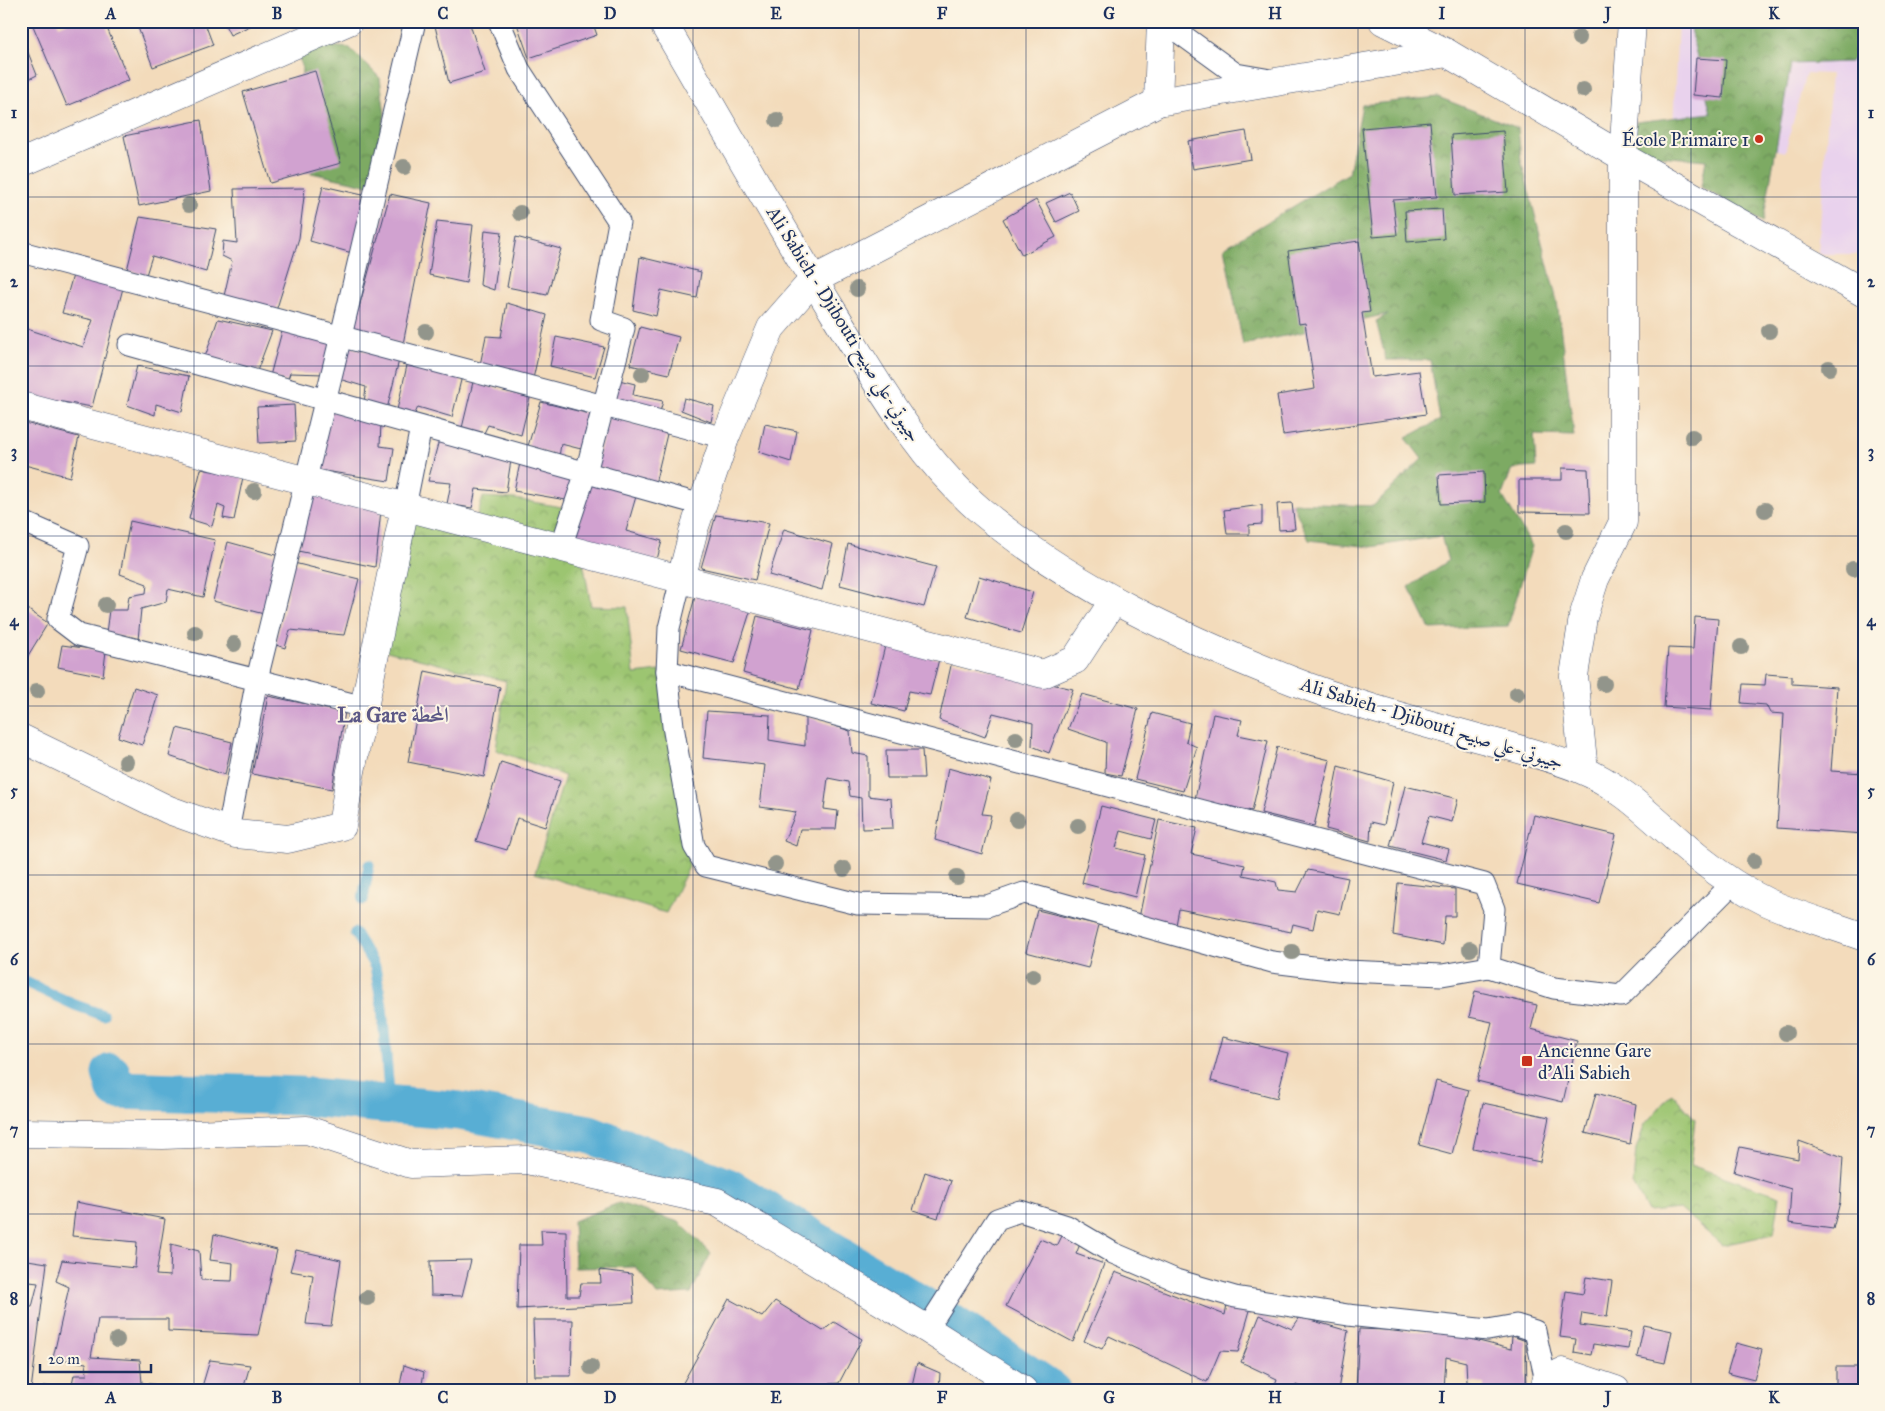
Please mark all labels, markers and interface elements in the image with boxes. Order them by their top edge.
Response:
text: A [105,4,117,23]
text: B [272,4,282,23]
text: C [438,4,449,23]
text: D [604,4,617,23]
text: E [770,4,782,23]
text: F [937,4,948,23]
text: G [1103,4,1115,23]
text: H [1268,4,1282,23]
text: I [1439,4,1446,23]
text: J [1603,4,1612,24]
text: K [1768,4,1780,23]
text: 1 [11,103,18,122]
text: 1 [1868,103,1875,122]
place label: École Primaire 1 [1622,127,1749,151]
marker: École Primaire 1 [1753,133,1765,145]
street label: Ali Sabieh - Djibouti جيبوتي-علي صبيح [755,201,926,450]
text: 2 [10,272,19,291]
text: 2 [1867,272,1876,291]
text: 3 [11,442,17,462]
text: 3 [1868,442,1874,462]
text: 4 [10,611,20,631]
text: 4 [1867,611,1877,631]
street label: Ali Sabieh - Djibouti جيبوتي-علي صبيح [1295,672,1566,781]
district label: La Gare المحطة [337,702,449,728]
text: 5 [10,781,18,800]
text: 5 [1867,781,1875,800]
text: 6 [10,950,19,969]
text: 6 [1867,950,1876,969]
place label: Ancienne Gare d'Ali Sabieh [1537,1039,1652,1084]
marker: Ancienne Gare d'Ali Sabieh [1520,1054,1534,1068]
text: 7 [10,1120,19,1139]
text: 7 [1867,1120,1876,1139]
text: 8 [10,1289,18,1308]
text: 8 [1867,1289,1875,1308]
scale bar [40,1341,151,1373]
text: 20 m [48,1350,80,1368]
text: A [105,1388,117,1407]
text: B [272,1388,282,1407]
text: C [438,1388,449,1407]
text: D [604,1388,617,1407]
text: E [770,1388,782,1407]
text: F [937,1388,948,1407]
text: G [1103,1388,1115,1407]
text: H [1268,1388,1282,1407]
text: I [1439,1388,1446,1407]
text: J [1603,1388,1612,1408]
text: K [1768,1388,1780,1407]

